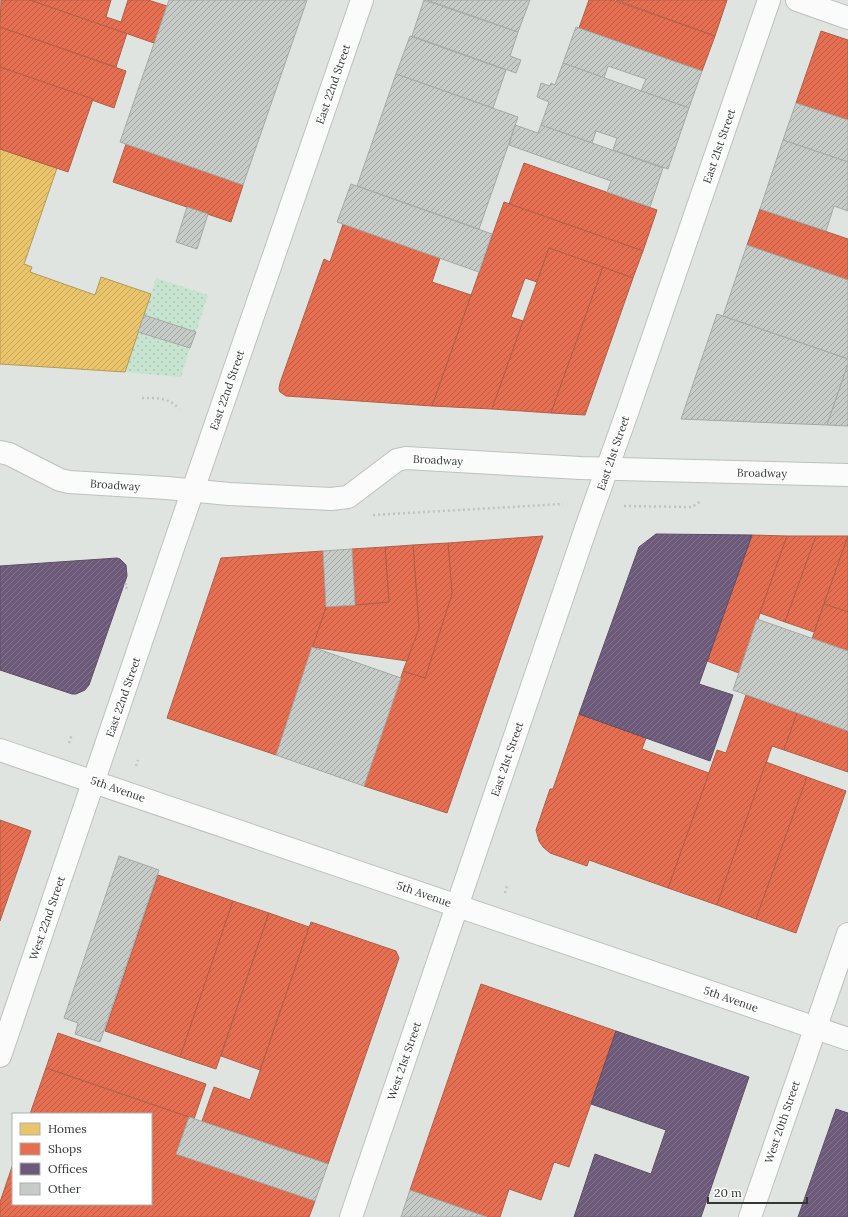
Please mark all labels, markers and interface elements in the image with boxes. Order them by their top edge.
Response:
street label: East 22nd Street [313,41,354,126]
street label: East 21st Street [700,106,739,185]
street label: East 22nd Street [207,347,248,432]
street label: East 21st Street [594,413,633,492]
street label: Broadway [413,452,464,468]
street label: Broadway [737,466,787,480]
street label: Broadway [89,476,141,494]
street label: East 22nd Street [103,654,144,739]
street label: East 21st Street [488,719,527,798]
street label: 5th Avenue [89,773,147,805]
street label: West 22nd Street [26,873,68,962]
street label: 5th Avenue [395,878,453,910]
street label: 5th Avenue [702,983,760,1015]
street label: West 21st Street [384,1019,424,1102]
street label: West 20th Street [761,1078,803,1165]
legend [12,1113,152,1205]
text: Homes [48,1121,87,1136]
text: Shops [48,1141,82,1156]
text: Offices [48,1161,88,1176]
scale bar [708,1179,807,1205]
text: Other [48,1181,82,1196]
text: 20 m [714,1185,742,1200]

